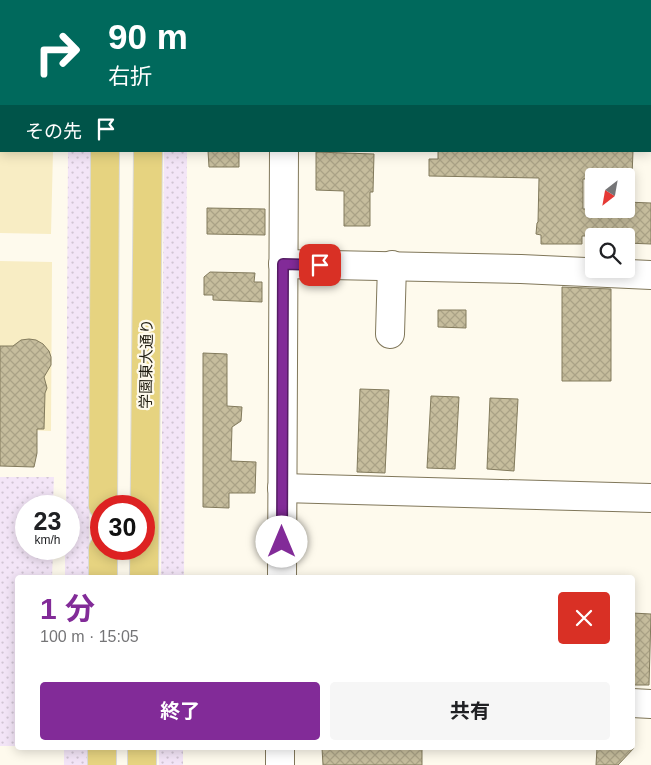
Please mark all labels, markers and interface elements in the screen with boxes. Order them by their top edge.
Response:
text: 90 m [108,17,188,56]
icon: right [25,20,90,85]
text: 右折 [108,64,152,89]
icon: arrive [92,115,120,143]
text: その先 [25,121,82,142]
north arrow [585,168,635,218]
map controls [585,168,635,278]
button: search [585,228,635,278]
pin [299,244,341,286]
icon: arrive [306,251,334,279]
street label: 学園東大通り [137,319,155,409]
speed limit sign: 30 [90,495,155,560]
text: 23 [34,507,61,535]
position arrow [255,515,307,567]
text: km/h [34,533,61,547]
text: 1 分 [40,592,95,625]
button: close [558,592,610,644]
text: 100 m · 15:05 [40,628,139,645]
button: 終了 [40,682,320,740]
button: 共有 [330,682,610,740]

